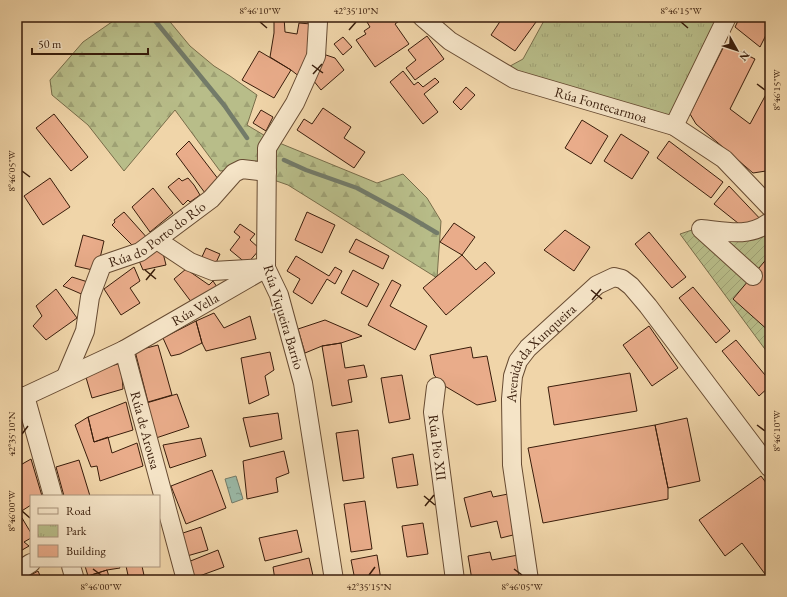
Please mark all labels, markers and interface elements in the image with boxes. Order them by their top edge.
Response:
text: 8°46'10"W [239,4,282,17]
text: 42°35'10"N [334,4,379,17]
text: 8°46'15"W [660,4,703,17]
scale bar [32,30,148,56]
north arrow [717,30,757,70]
text: 50 m [38,36,62,52]
text: N [736,48,753,64]
text: 8°46'15"W [770,68,783,111]
street label: Rúa Fontecarmoa [553,82,650,127]
text: 8°46'05"W [5,149,18,192]
street label: Rúa do Porto do Río [106,197,209,271]
street label: Rúa Viqueira Barrio [260,263,308,372]
street label: Rúa Vella [168,288,222,330]
street label: Avenida da Xunqueira [502,300,580,404]
street label: Rúa de Arousa [127,389,165,471]
text: 8°46'10"W [770,409,783,452]
text: 42°35'10"N [5,411,18,456]
street label: Rúa Pío XII [424,414,451,482]
text: 8°46'00"W [5,489,18,532]
legend [30,495,160,567]
text: Road [66,503,92,519]
text: Park [66,523,87,539]
text: Building [66,543,107,559]
text: 8°46'00"W [80,580,123,593]
text: 42°35'15"N [347,580,392,593]
text: 8°46'05"W [501,580,544,593]

